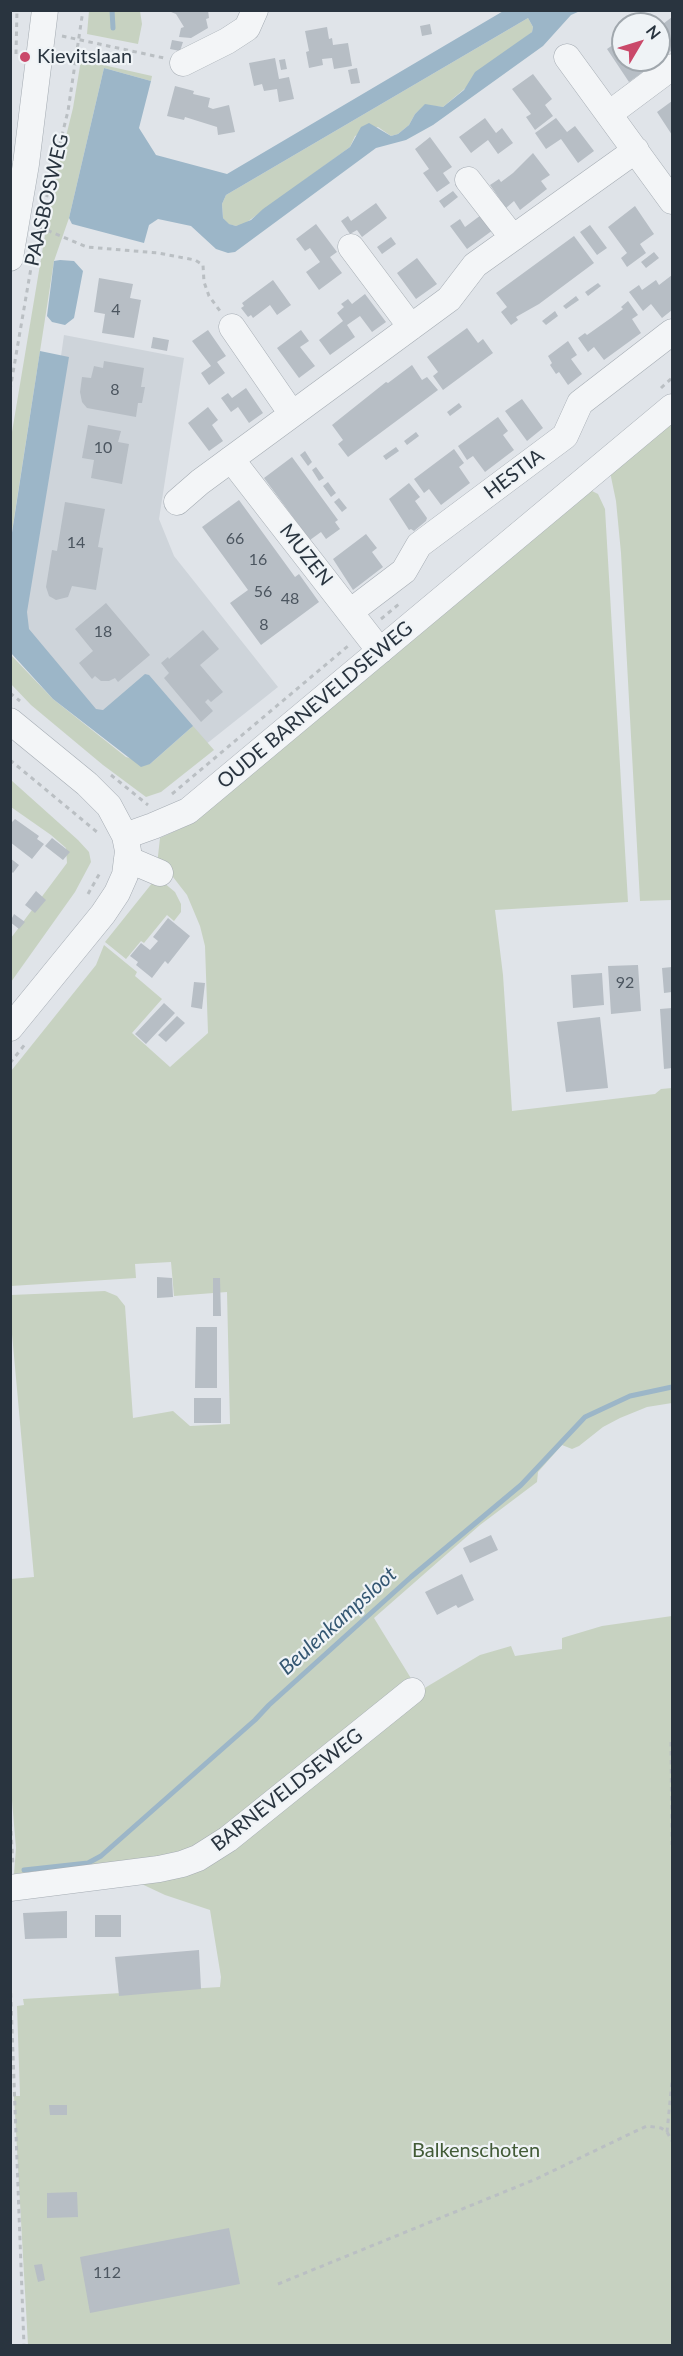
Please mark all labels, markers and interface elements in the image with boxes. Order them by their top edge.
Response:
north arrow [611,12,671,72]
text: N [643,21,665,43]
place label: Kievitslaan [37,45,132,69]
marker: Kievitslaan [18,50,32,64]
street label: PAASBOSWEG [20,131,74,269]
house number: 4 [111,300,121,320]
house number: 8 [110,380,120,400]
house number: 10 [94,438,112,458]
street label: HESTIA [479,444,549,504]
street label: MUZEN [274,519,338,591]
house number: 66 [226,529,244,549]
house number: 14 [67,533,85,553]
house number: 16 [249,550,267,570]
house number: 56 [254,582,272,602]
house number: 48 [281,589,299,609]
house number: 8 [259,615,269,635]
street label: OUDE BARNEVELDSEWEG [212,616,418,794]
house number: 18 [94,622,112,642]
house number: 92 [616,973,634,993]
water label: Beulenkampsloot [274,1562,402,1680]
street label: BARNEVELDSEWEG [207,1724,367,1856]
park label: Balkenschoten [412,2139,540,2163]
house number: 112 [93,2263,121,2283]

